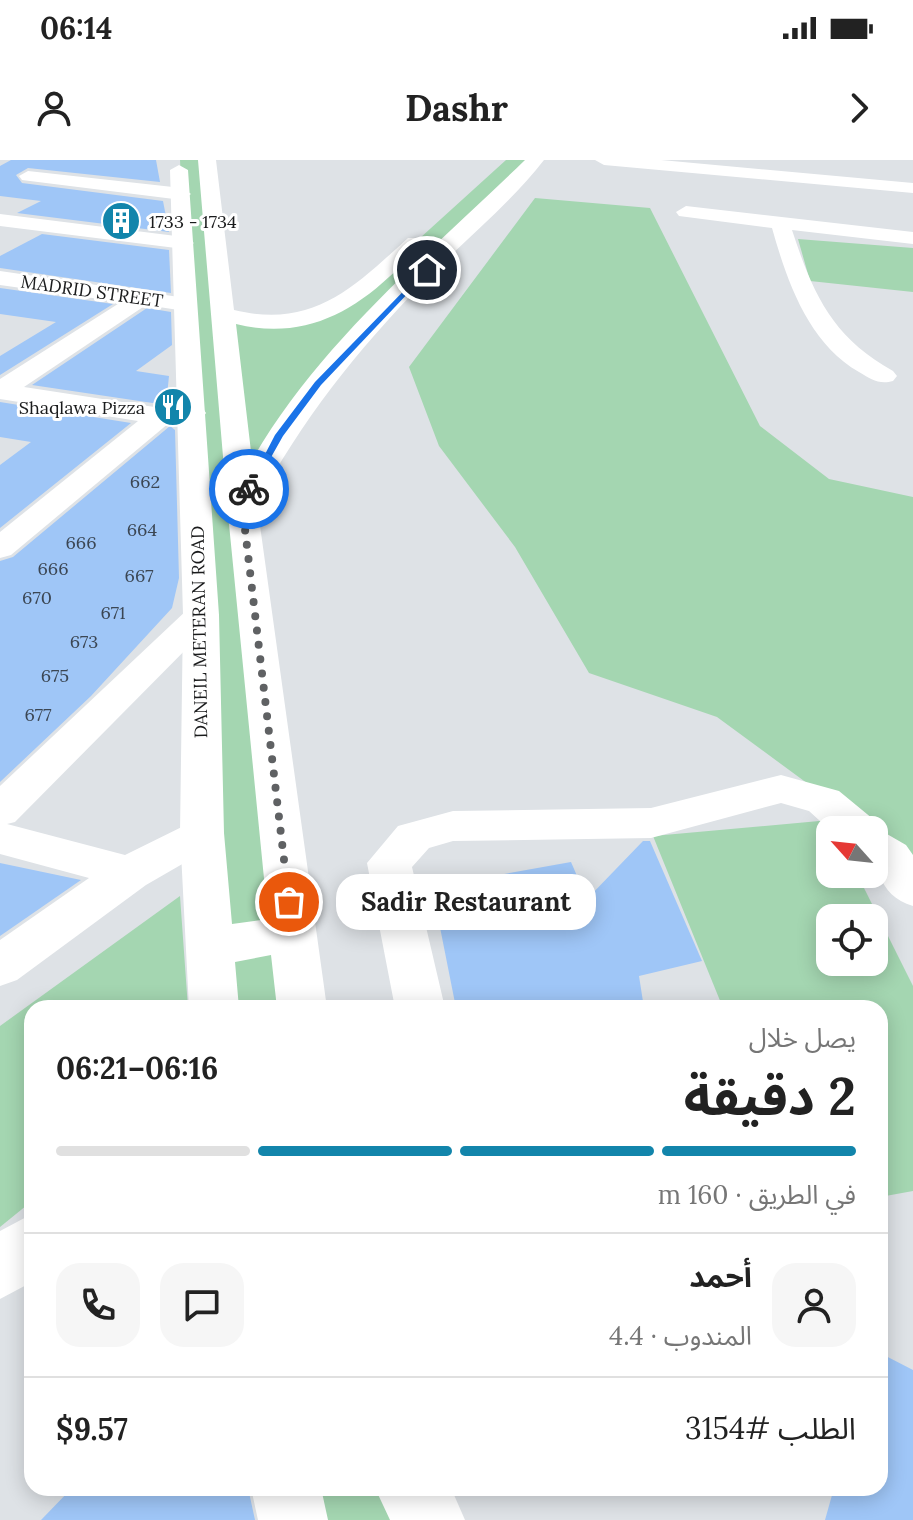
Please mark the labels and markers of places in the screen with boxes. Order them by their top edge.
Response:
building icon: 1733 - 1734 [100,200,142,242]
place label: 1733 - 1734 [149,210,237,233]
pin [393,236,461,304]
restaurant icon: Shaqlawa Pizza [152,386,194,428]
place label: Shaqlawa Pizza [19,396,145,419]
pin [255,868,323,936]
callout: Sadir Restaurant [337,874,597,930]

